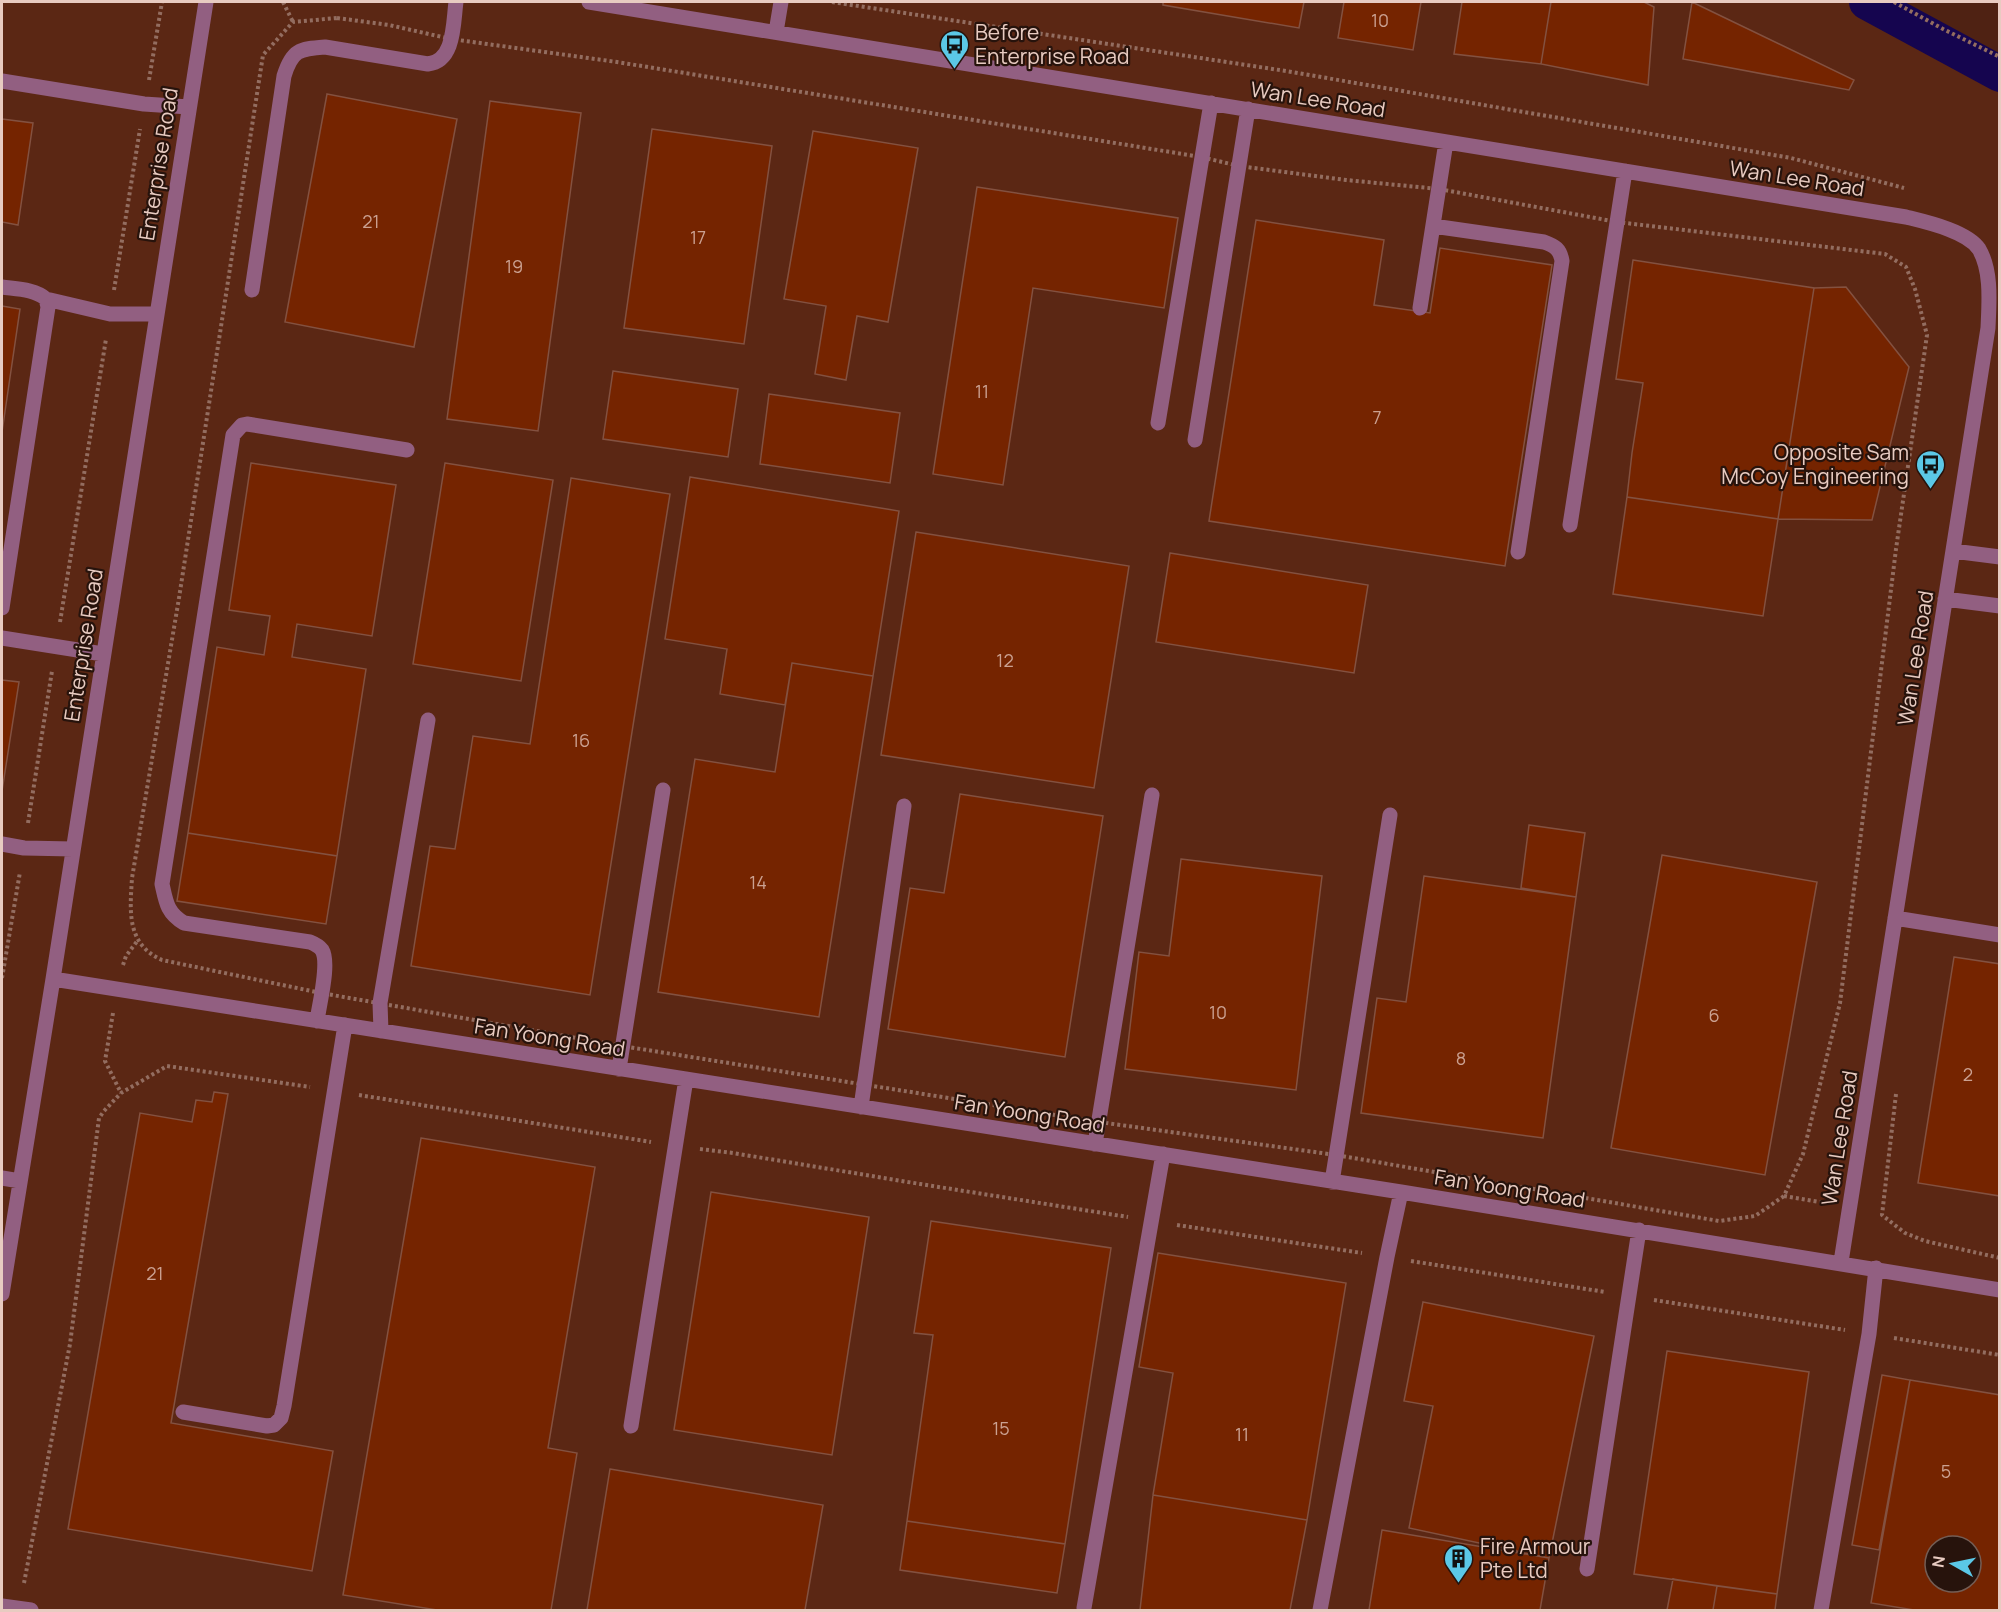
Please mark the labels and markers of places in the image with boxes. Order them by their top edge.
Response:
place label: Before Enterprise Road [975,18,1129,70]
bus stop icon: Before Enterprise Road [938,28,970,70]
place label: Opposite Sam McCoy Engineering [1721,438,1909,490]
bus stop icon: Opposite Sam McCoy Engineering [1914,448,1946,490]
place label: Fire Armour Pte Ltd [1480,1532,1591,1584]
building icon: Fire Armour Pte Ltd [1443,1542,1475,1584]

